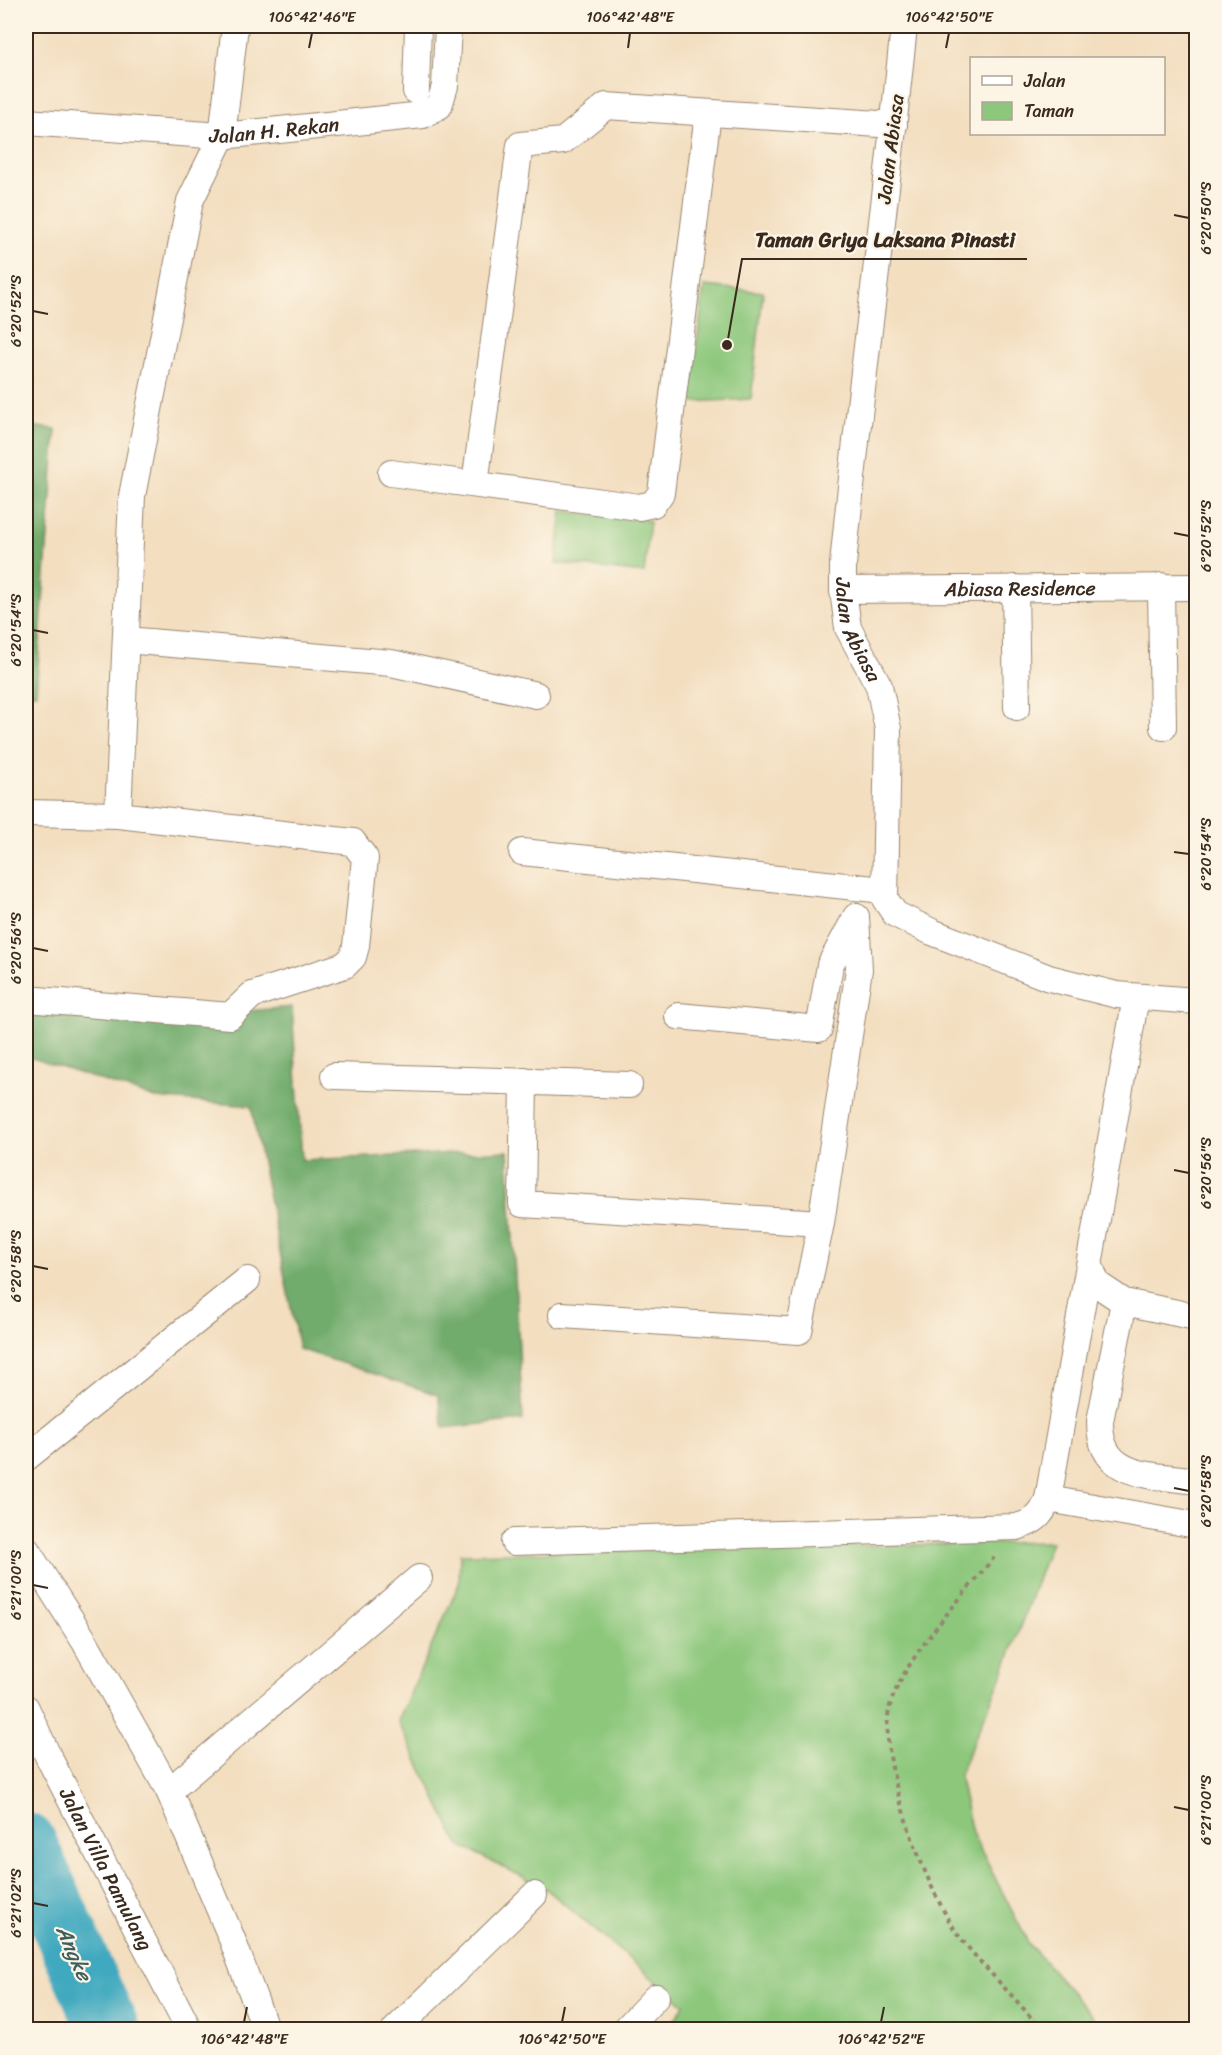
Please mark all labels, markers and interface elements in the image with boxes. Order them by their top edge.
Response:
text: 106°42'46"E [269,4,357,30]
text: 106°42'48"E [586,4,675,30]
text: 106°42'50"E [905,4,994,30]
legend [970,57,1165,135]
text: Jalan [1023,65,1066,97]
street label: Jalan Abiasa [866,92,915,207]
text: Taman [1024,95,1074,127]
street label: Jalan H. Rekan [207,107,341,154]
text: 6°20'50"S [1193,181,1219,254]
callout: Taman Griya Laksana Pinasti [742,220,1027,259]
text: Taman Griya Laksana Pinasti [755,221,1016,259]
text: 6°20'52"S [3,274,29,347]
text: 6°20'52"S [1193,499,1219,572]
street label: Abiasa Residence [943,571,1096,607]
street label: Jalan Abiasa [825,577,891,689]
text: 6°20'54"S [3,593,29,666]
text: 6°20'54"S [1193,817,1219,890]
text: 6°20'56"S [3,911,29,984]
text: 6°20'56"S [1193,1136,1219,1209]
text: 6°20'58"S [3,1229,29,1302]
text: 6°20'58"S [1193,1454,1219,1527]
text: 6°21'00"S [3,1549,29,1620]
text: 6°21'00"S [1193,1774,1219,1845]
street label: Jalan Villa Pamulang [49,1781,162,1957]
text: 6°21'02"S [3,1868,29,1938]
water label: Angke [45,1918,104,1989]
text: 106°42'48"E [200,2026,289,2052]
text: 106°42'50"E [518,2026,607,2052]
text: 106°42'52"E [838,2026,926,2052]

